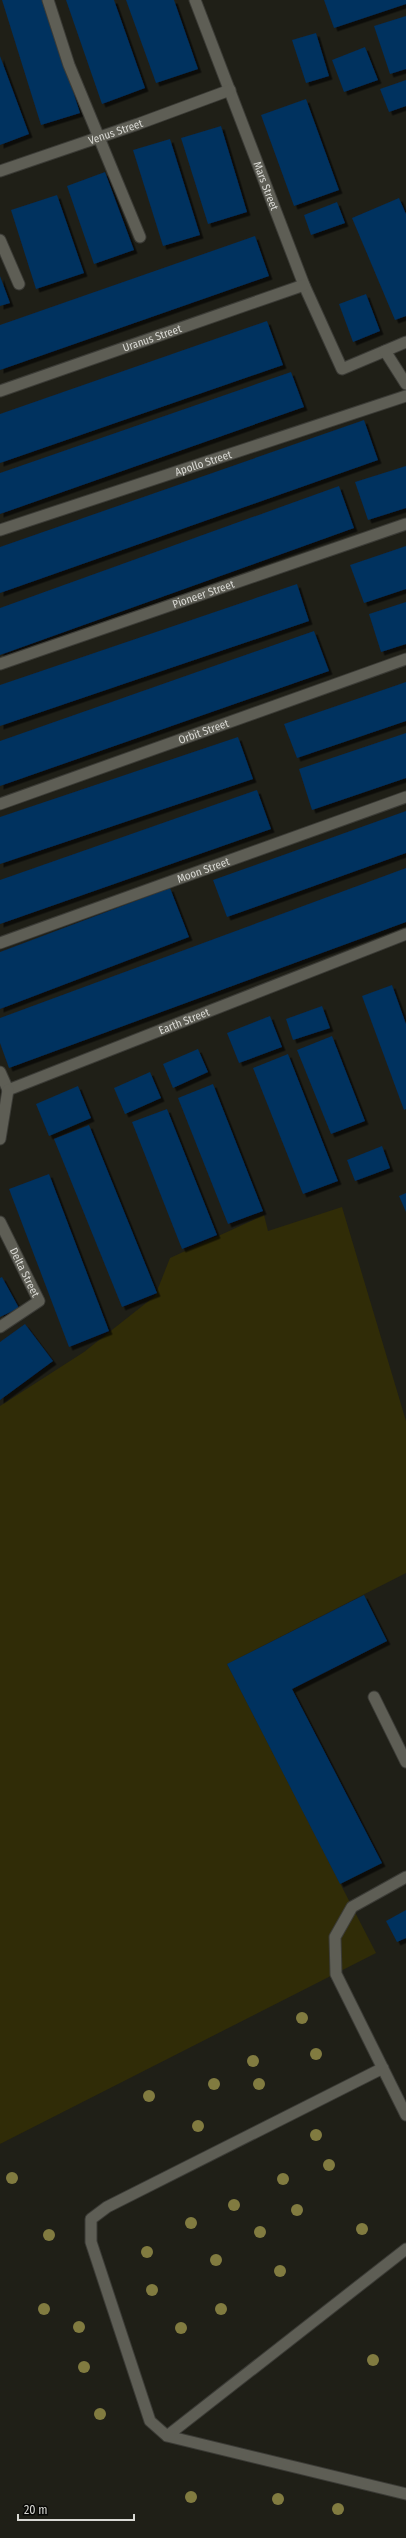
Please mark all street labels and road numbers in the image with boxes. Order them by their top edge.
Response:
street label: Venus Street [87,116,145,147]
street label: Mars Street [251,160,281,213]
street label: Uranus Street [121,322,183,354]
street label: Apollo Street [173,447,233,478]
street label: Pioneer Street [171,577,236,611]
street label: Orbit Street [176,716,231,746]
street label: Moon Street [175,854,232,885]
street label: Earth Street [157,1005,212,1037]
street label: Delta Street [7,1245,43,1299]

